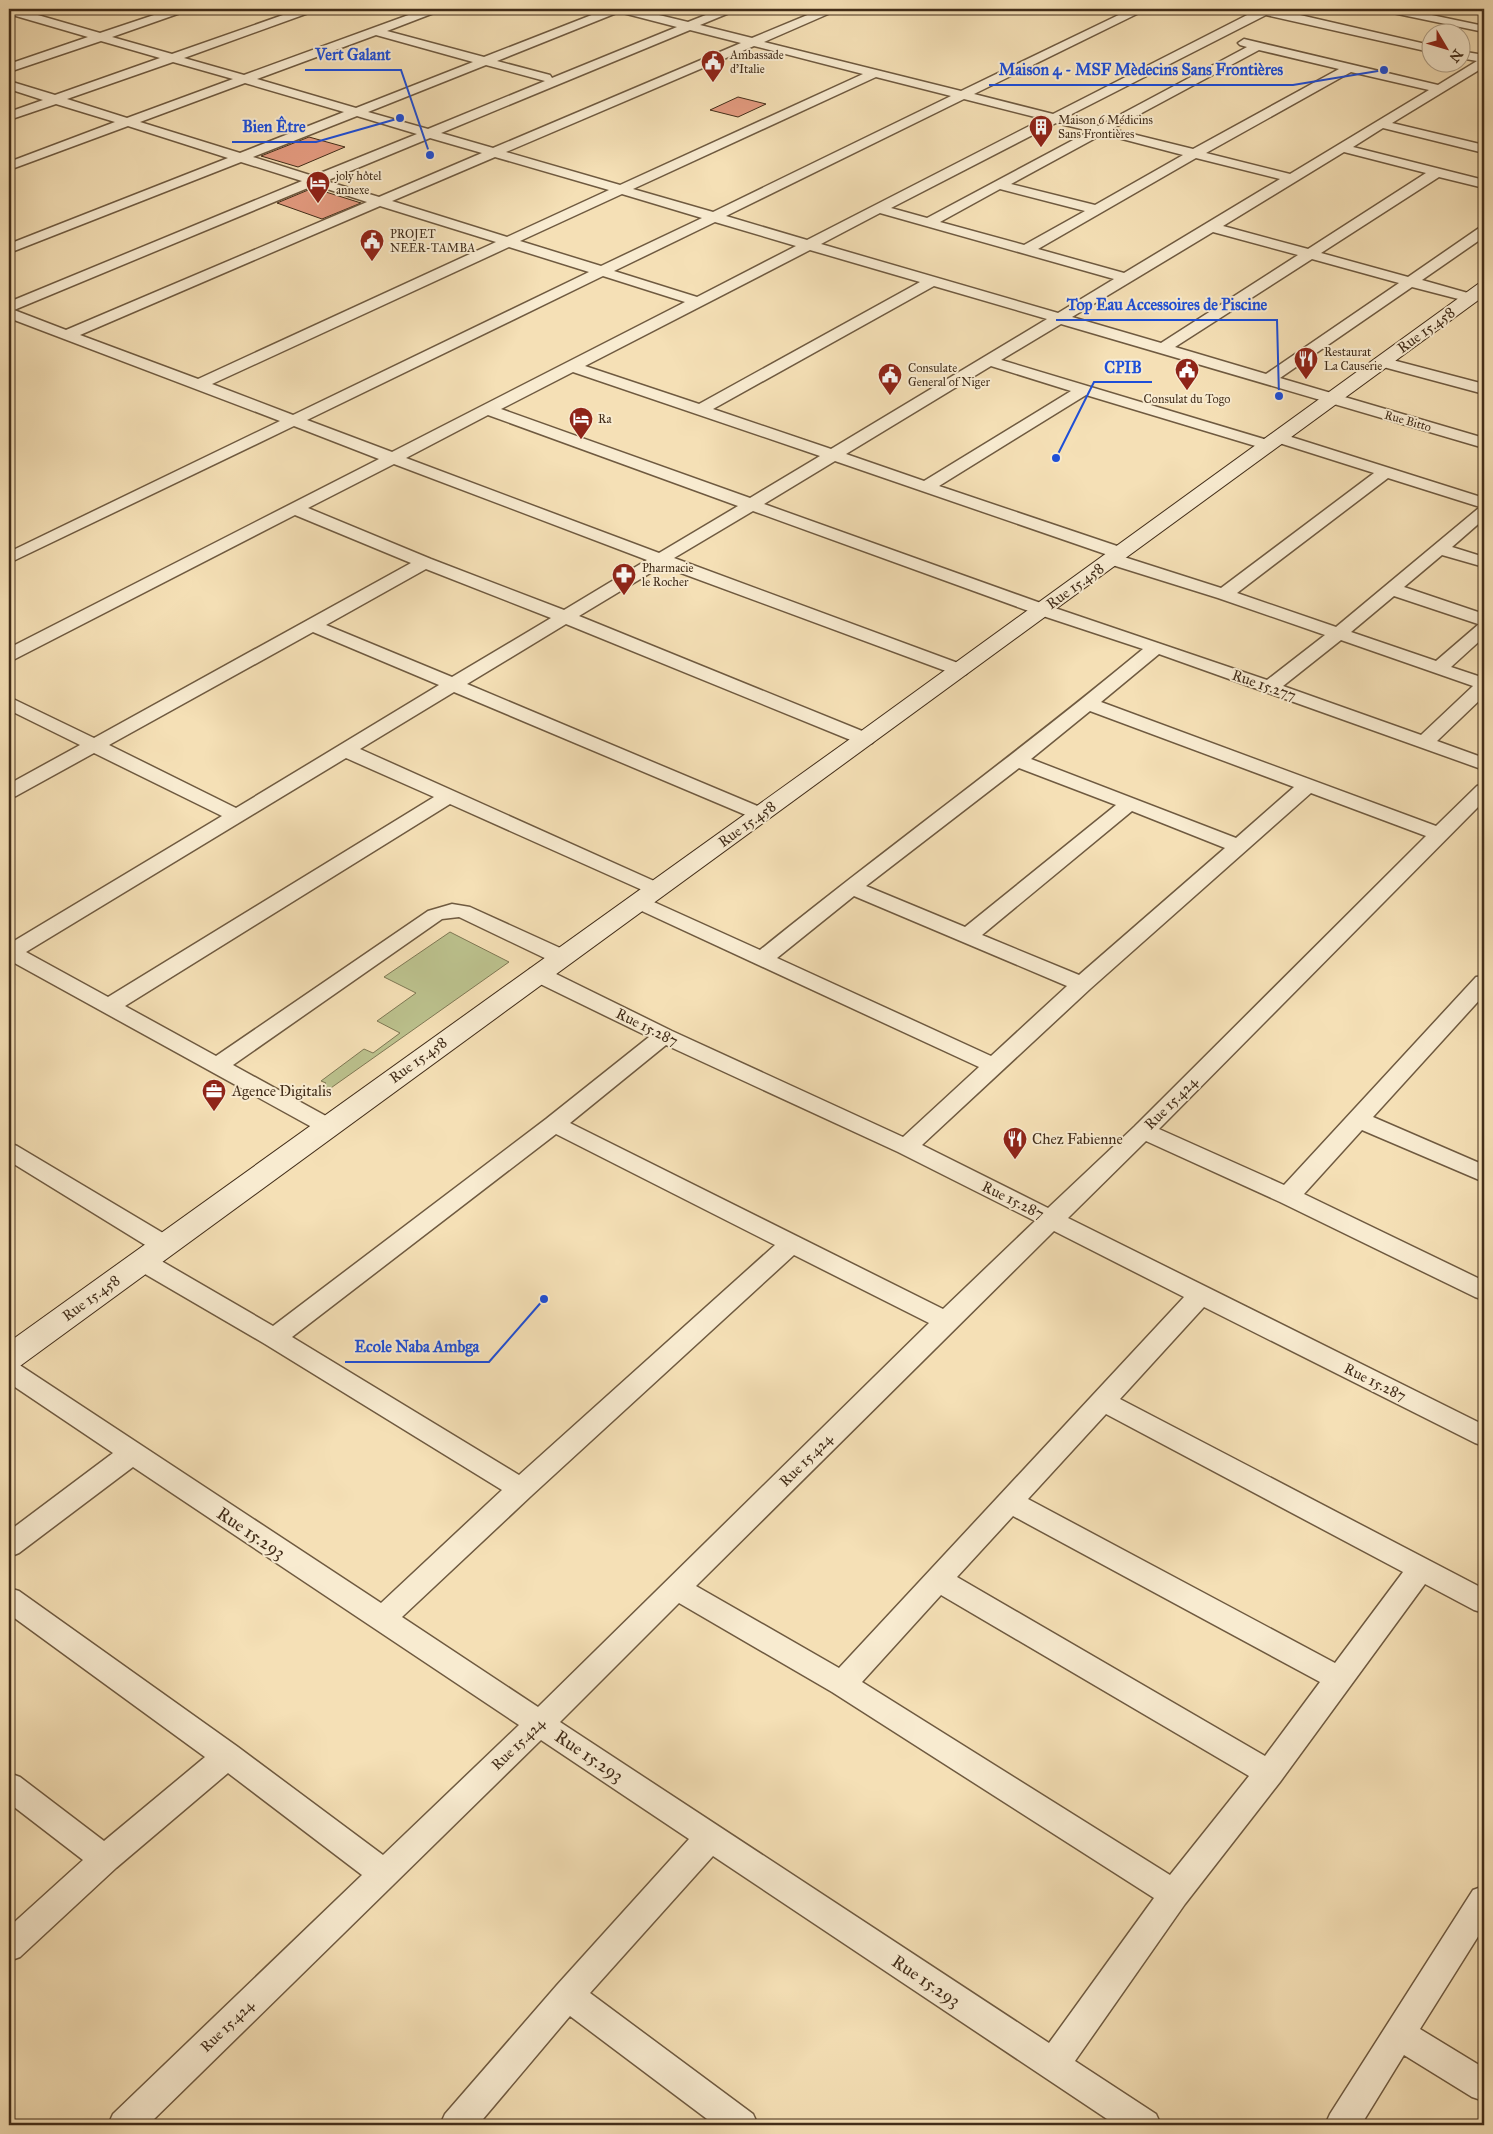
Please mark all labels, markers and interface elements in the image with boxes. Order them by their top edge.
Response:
north arrow [1420,22,1470,72]
callout: Vert Galant [305,39,401,70]
text: Vert Galant [314,45,391,64]
text: N [1445,46,1466,66]
place label: Ambassade d'Italie [729,48,784,76]
public building icon: Ambassade d'Italie [700,49,726,83]
callout: Maison 4 - MSF Mèdecins Sans Frontières [989,54,1293,85]
text: Maison 4 - MSF Mèdecins Sans Frontières [999,60,1283,80]
callout: Bien Être [232,111,316,142]
place label: Maison 6 Médicins Sans Frontières [1058,113,1153,141]
building icon: Maison 6 Médicins Sans Frontières [1028,114,1054,148]
text: Bien Être [242,115,306,136]
place label: joly hôtel annexe [334,169,382,197]
hotel icon: joly hôtel annexe [305,170,331,204]
place label: PROJET NEER-TAMBA [390,227,475,255]
public building icon: PROJET NEER-TAMBA [359,228,385,262]
callout: Top Eau Accessoires de Piscine [1056,289,1277,320]
text: Top Eau Accessoires de Piscine [1066,295,1268,315]
street label: Rue 15.458 [1394,303,1458,357]
place label: Restaurat La Causerie [1324,345,1382,373]
restaurant icon: Restaurat La Causerie [1293,346,1319,380]
callout: CPIB [1094,351,1152,382]
public building icon: Consulat du Togo [1174,357,1200,391]
text: CPIB [1104,358,1142,377]
place label: Consulate General of Niger [908,361,990,390]
public building icon: Consulate General of Niger [877,362,903,396]
place label: Consulat du Togo [1144,392,1230,407]
hotel icon: Ra [568,406,594,440]
street label: Rue Bitto [1383,408,1433,434]
place label: Ra [598,412,612,426]
street label: Rue 15.458 [1043,559,1107,613]
place label: Pharmacie le Rocher [642,561,694,589]
pharmacy icon: Pharmacie le Rocher [611,562,637,596]
street label: Rue 15.277 [1230,666,1298,704]
street label: Rue 15.458 [715,797,779,851]
street label: Rue 15.287 [613,1004,681,1050]
street label: Rue 15.458 [386,1033,450,1087]
street label: Rue 15.424 [1141,1072,1202,1133]
office icon: Agence Digitalis [201,1078,227,1112]
place label: Agence Digitalis [231,1082,332,1100]
restaurant icon: Chez Fabienne [1002,1126,1028,1160]
place label: Chez Fabienne [1032,1130,1123,1148]
street label: Rue 15.287 [979,1177,1047,1223]
street label: Rue 15.458 [59,1271,123,1325]
callout: Ecole Naba Ambga [345,1331,489,1362]
text: Ecole Naba Ambga [355,1337,481,1357]
street label: Rue 15.287 [1341,1359,1409,1405]
street label: Rue 15.424 [776,1429,837,1490]
street label: Rue 15.293 [213,1502,289,1564]
street label: Rue 15.424 [487,1714,549,1774]
street label: Rue 15.293 [551,1725,627,1787]
street label: Rue 15.293 [888,1950,964,2012]
street label: Rue 15.424 [196,1996,258,2056]

